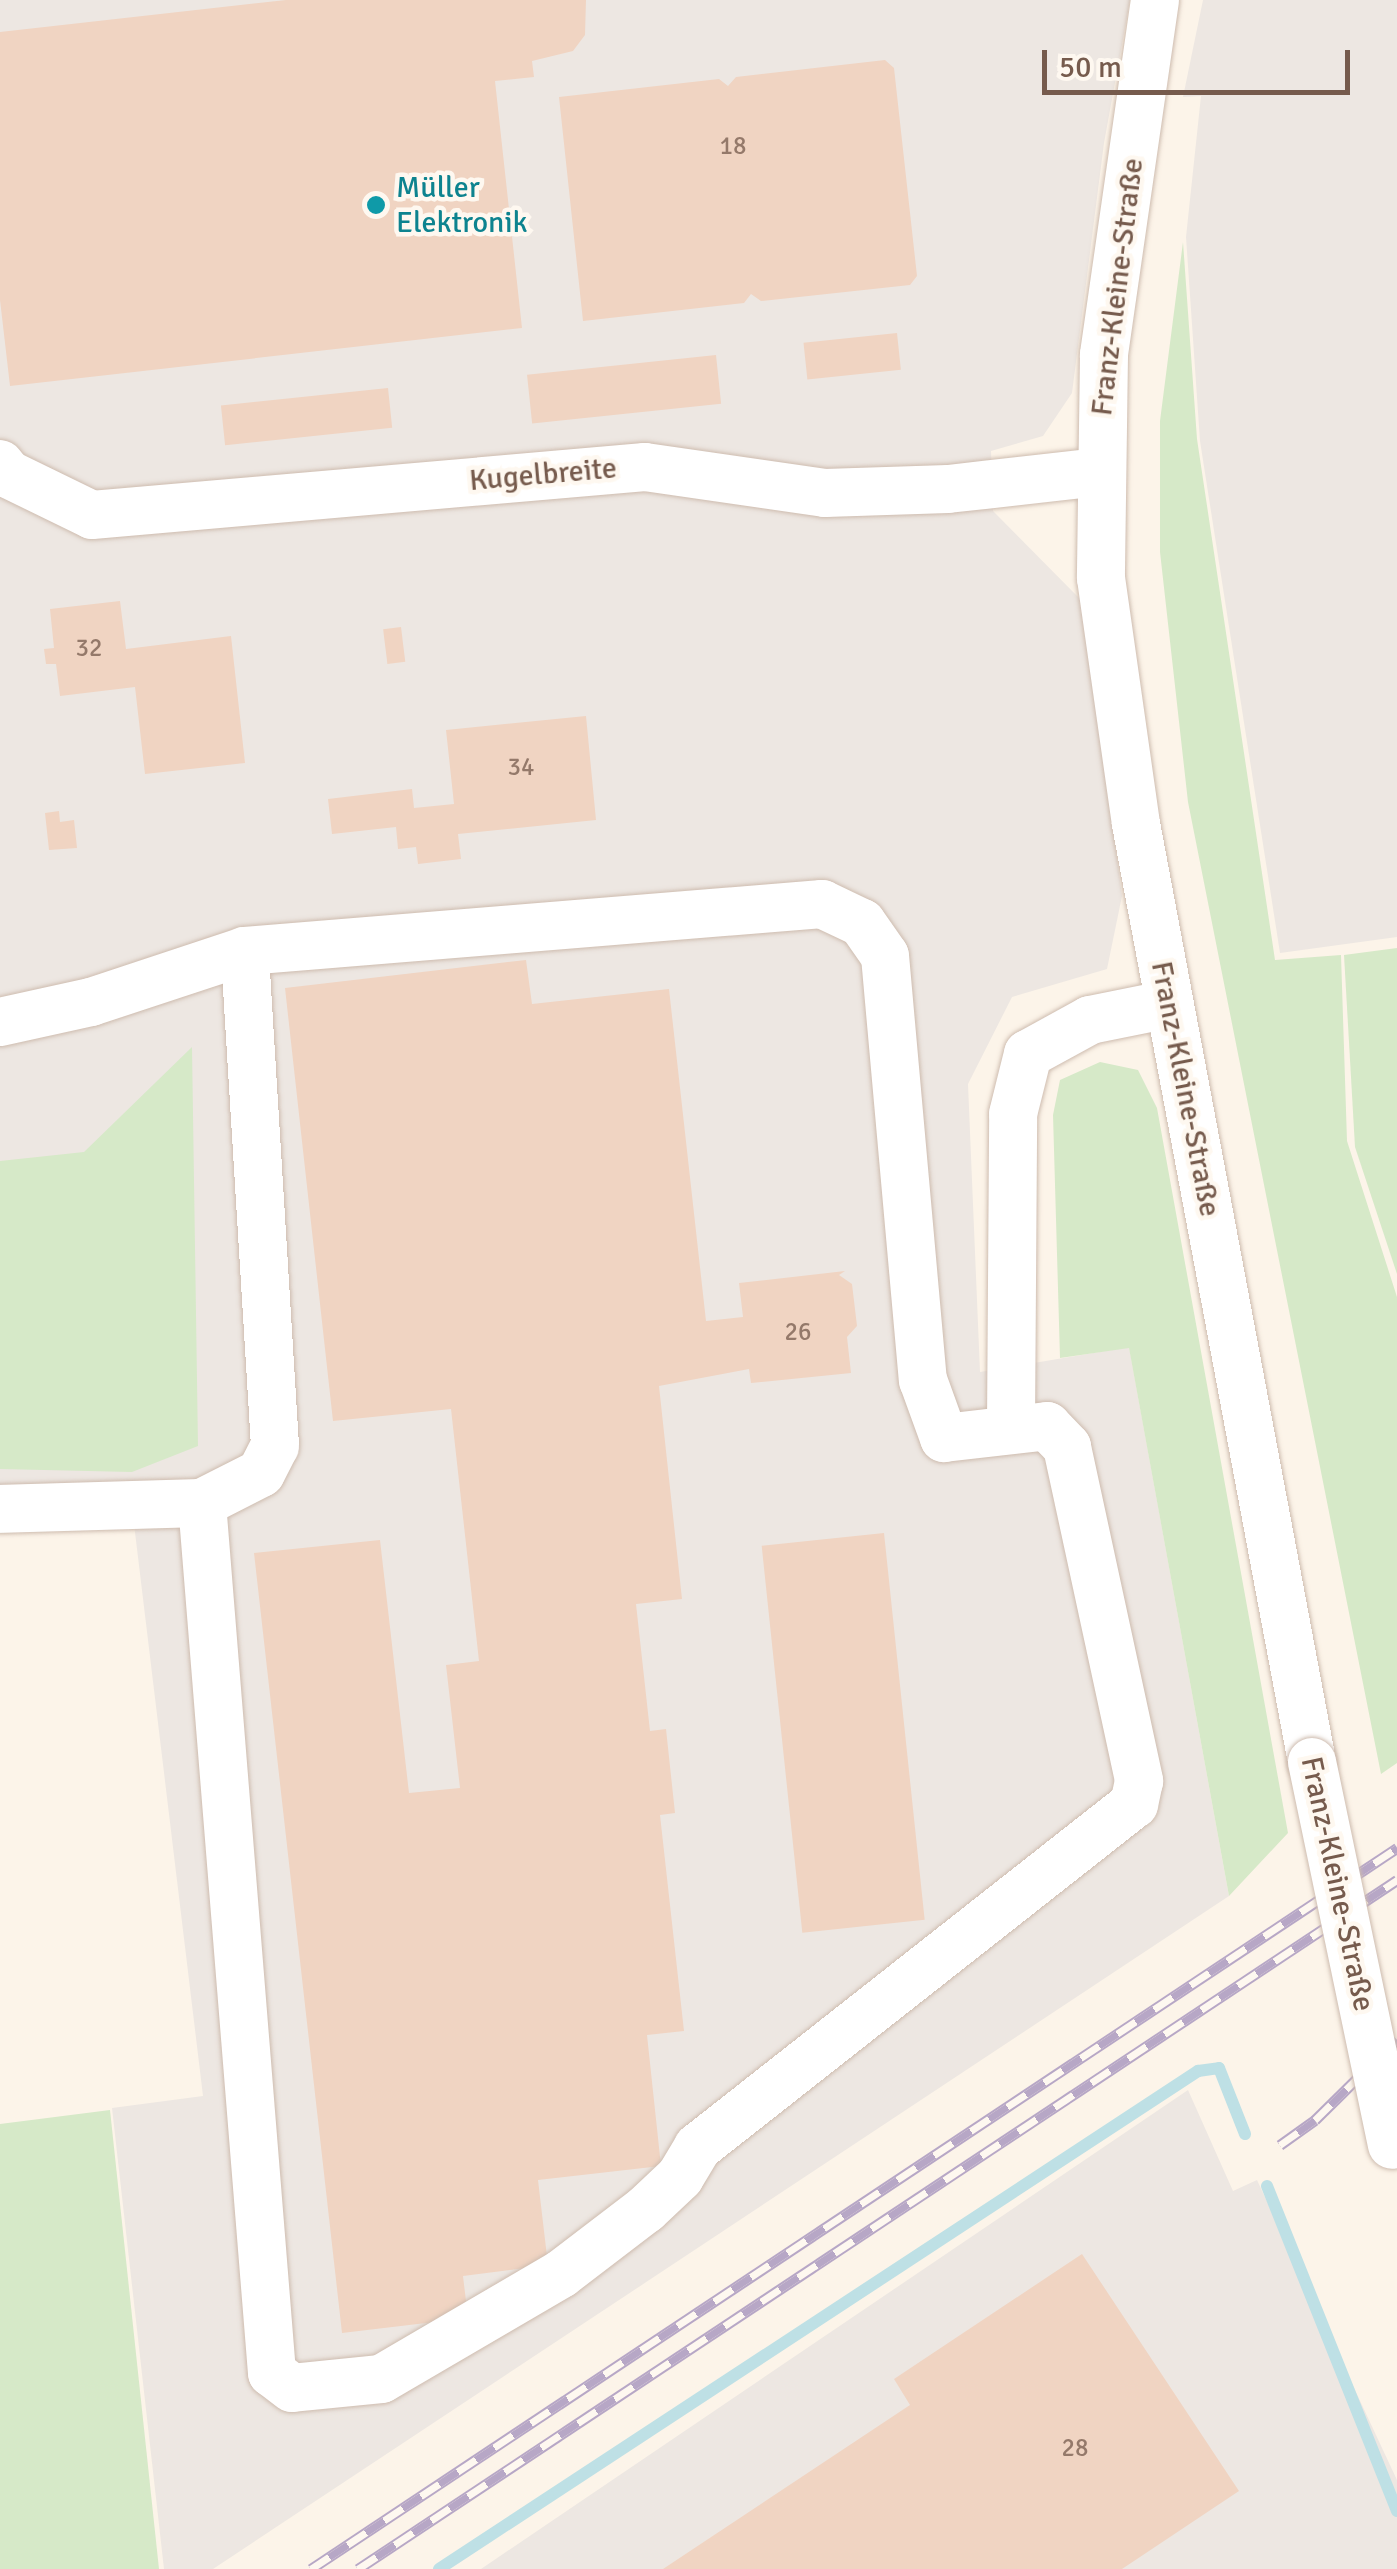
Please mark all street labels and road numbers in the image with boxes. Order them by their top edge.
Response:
street label: Franz-Kleine-Straße [1084,156,1152,418]
street label: Kugelbreite [468,451,618,499]
street label: Franz-Kleine-Straße [1143,958,1227,1220]
street label: Franz-Kleine-Straße [1292,1753,1382,2015]

